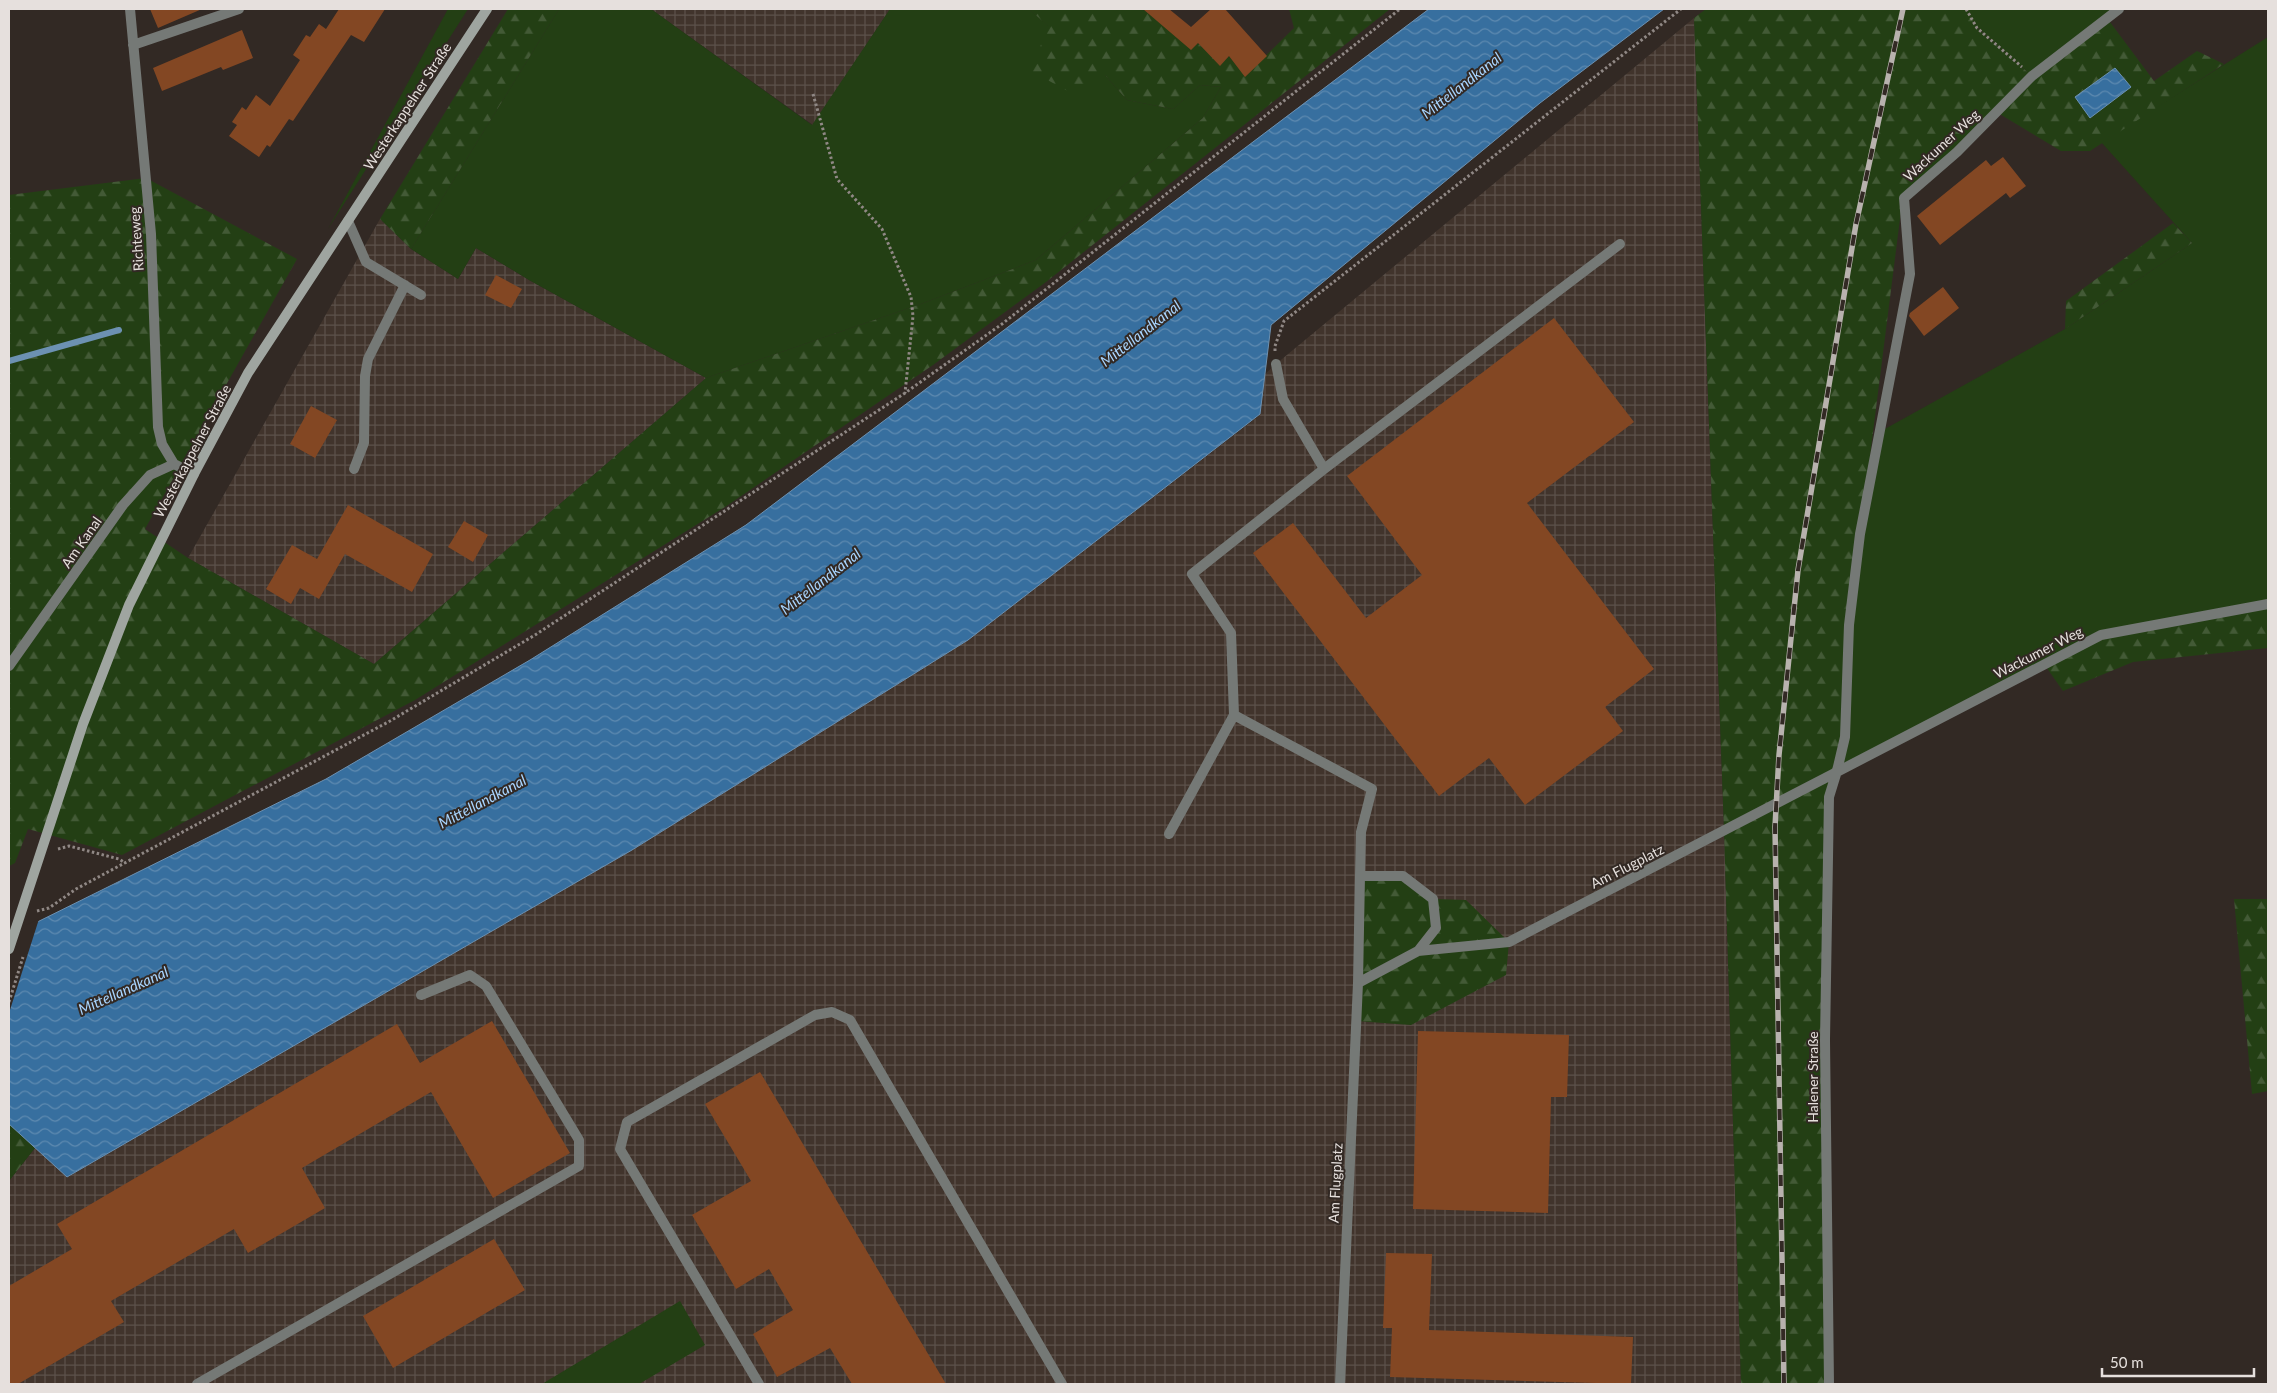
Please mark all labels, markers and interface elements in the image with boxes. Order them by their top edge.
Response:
street label: Westerkappelner Straße [359,39,455,173]
water label: Mittellandkanal [1417,48,1505,122]
street label: Wackumer Weg [1899,105,1983,185]
street label: Richteweg [125,206,147,272]
water label: Mittellandkanal [1096,296,1184,370]
street label: Westerkappelner Straße [150,381,234,521]
street label: Am Kanal [57,513,105,571]
water label: Mittellandkanal [776,544,864,618]
street label: Wackumer Weg [1991,622,2085,682]
water label: Mittellandkanal [435,770,530,832]
street label: Am Flugplatz [1587,840,1667,892]
water label: Mittellandkanal [75,962,171,1018]
street label: Halener Straße [1804,1031,1821,1123]
street label: Am Flugplatz [1324,1143,1346,1223]
scale bar [2102,1346,2254,1378]
text: 50 m [2110,1353,2144,1371]

